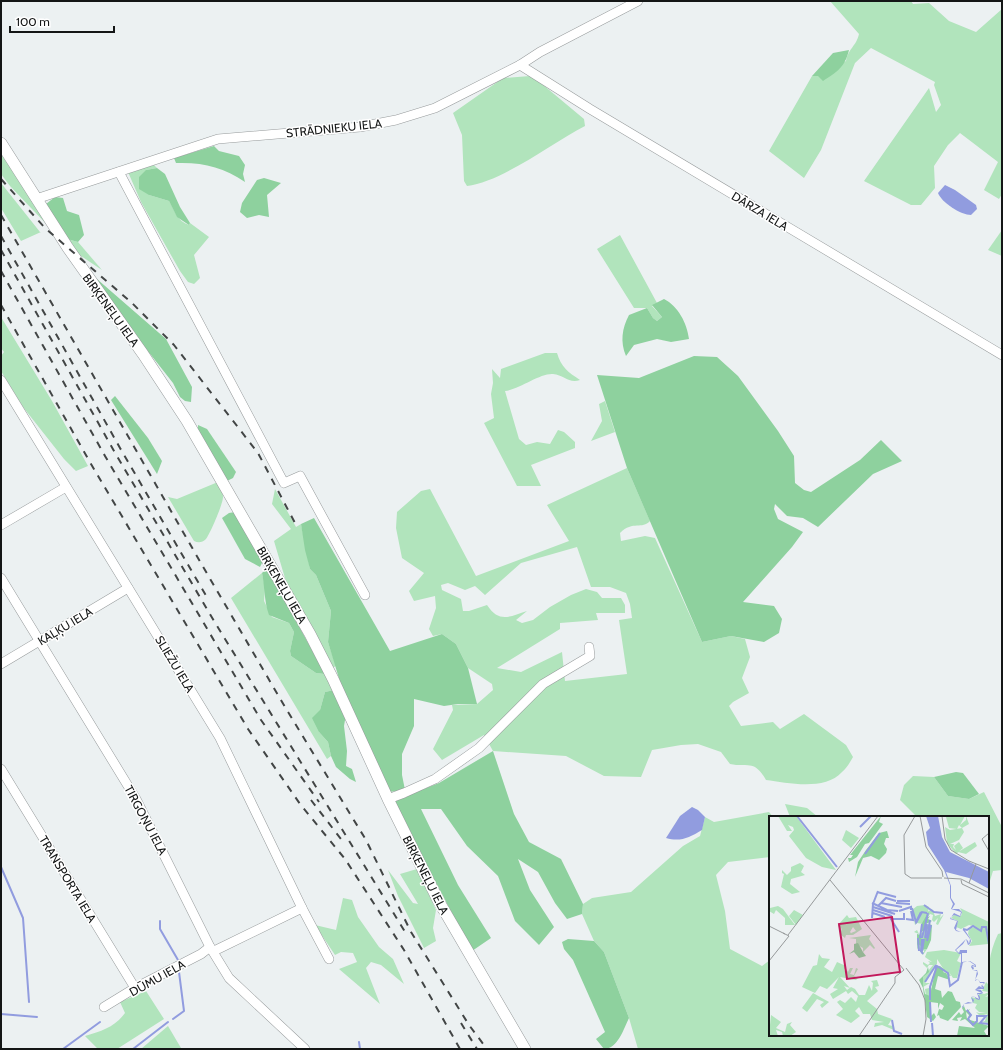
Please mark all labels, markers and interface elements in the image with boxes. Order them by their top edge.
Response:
scale bar [10,8,114,34]
text: 100 m [16,14,50,29]
street label: STRĀDNIEKU IELA [285,115,383,140]
street label: DĀRZA IELA [729,188,791,234]
street label: BIRĶENEĻU IELA [79,271,143,350]
street label: BIRĶENEĻU IELA [253,544,310,627]
street label: KAĻĶU IELA [35,603,96,649]
street label: SLIEŽU IELA [152,633,198,696]
street label: TIRGOŅU IELA [120,783,171,858]
inset map [769,816,989,1036]
street label: TRANSPORTA IELA [36,833,100,926]
street label: BIRĶENEĻU IELA [399,833,453,918]
street label: DŪMU IELA [126,956,188,999]

